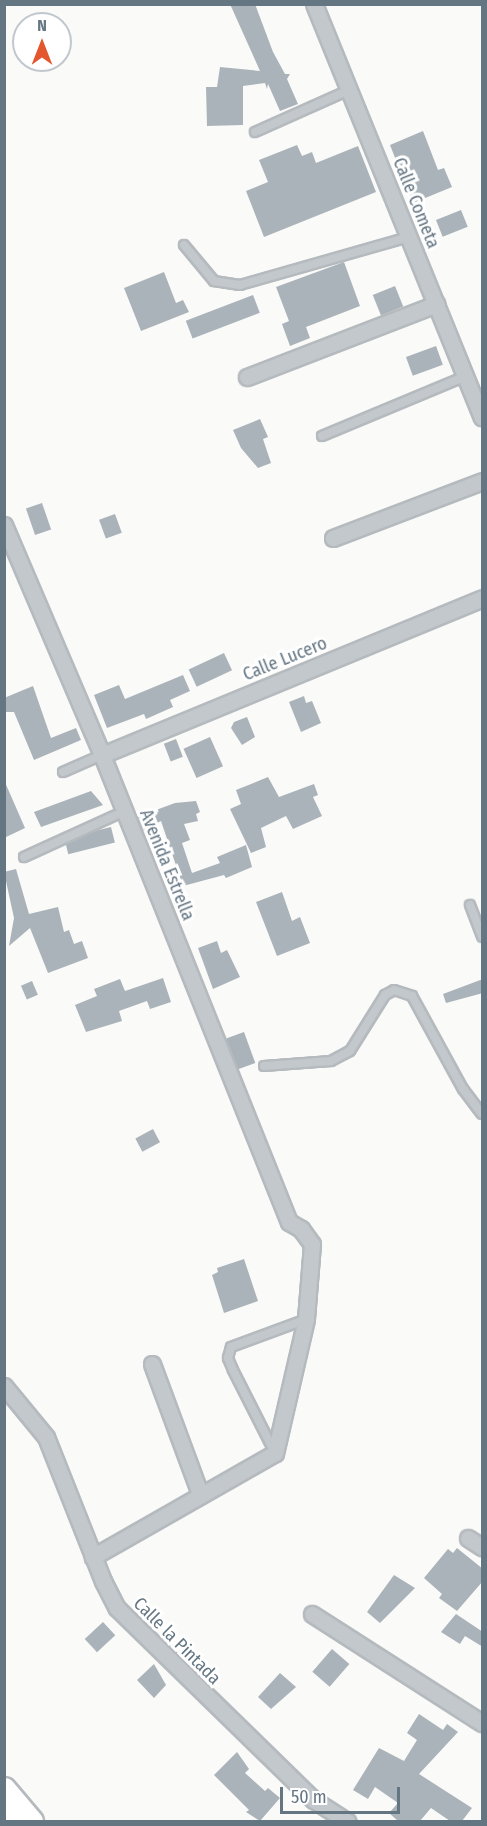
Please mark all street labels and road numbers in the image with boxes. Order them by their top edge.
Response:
street label: Calle Cometa [388,155,444,251]
street label: Calle Lucero [240,632,330,686]
street label: Avenida Estrella [135,806,199,924]
street label: Calle la Pintada [129,1593,225,1689]

